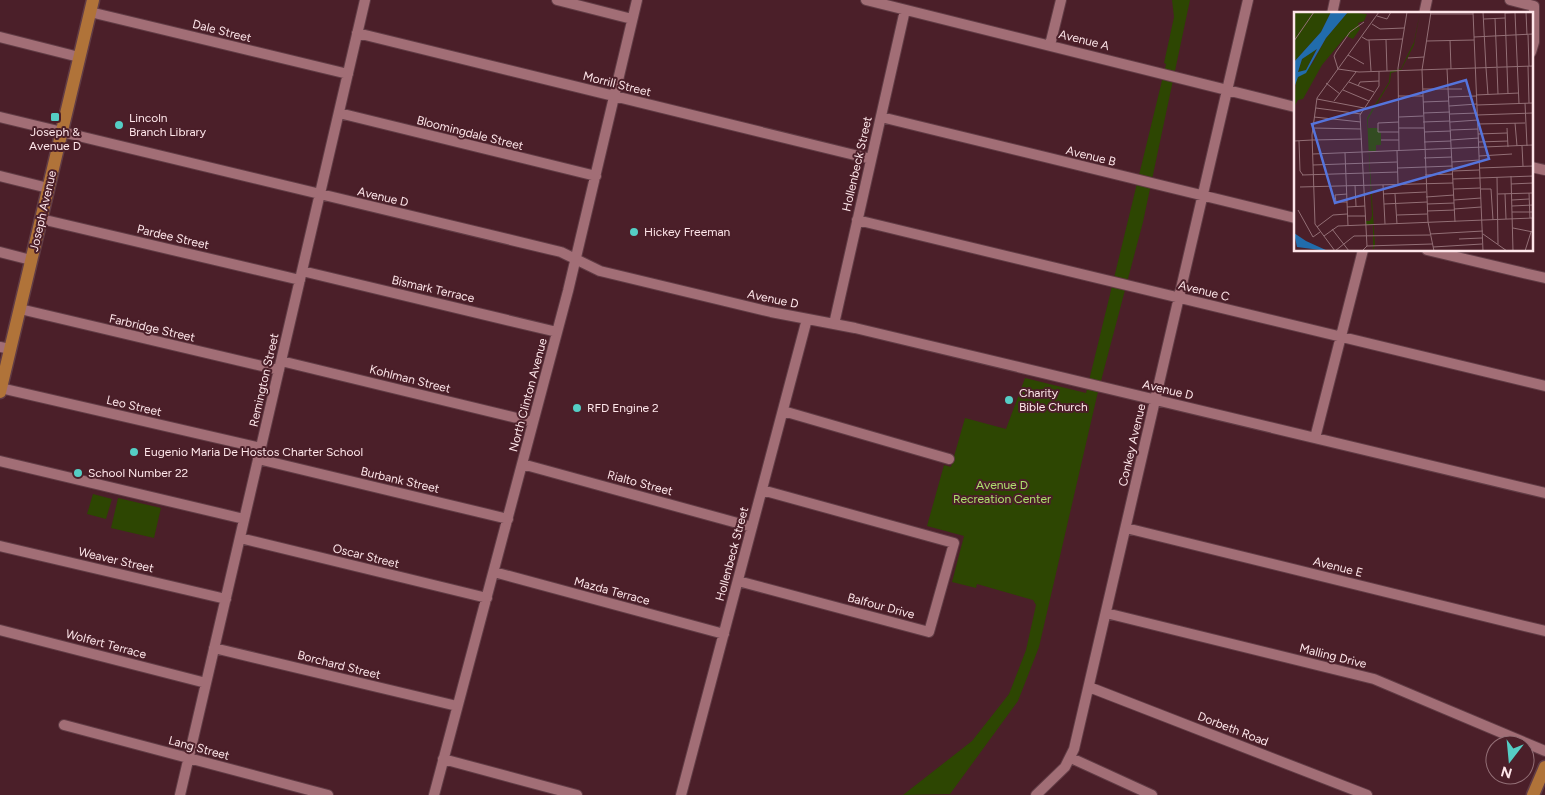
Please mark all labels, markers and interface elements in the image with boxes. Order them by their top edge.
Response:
inset map [1294,12,1532,251]
street label: Dale Street [191,17,253,45]
street label: Avenue A [1057,27,1111,53]
street label: Morrill Street [581,69,653,99]
marker: Joseph & Avenue D [49,111,61,123]
place label: Lincoln Branch Library [129,111,207,139]
street label: Bloomingdale Street [415,113,525,153]
street label: Hollenbeck Street [839,115,875,213]
marker: Lincoln Branch Library [113,119,125,131]
place label: Joseph & Avenue D [29,125,81,153]
street label: Avenue B [1065,143,1117,169]
street label: Joseph Avenue [27,169,59,253]
street label: Avenue D [356,184,410,210]
street label: Pardee Street [136,222,211,252]
place label: Hickey Freeman [644,225,731,239]
marker: Hickey Freeman [628,226,640,238]
street label: Bismark Terrace [390,273,476,305]
street label: Avenue C [1177,278,1231,304]
street label: Avenue D [746,287,800,311]
street label: Farbridge Street [108,311,197,345]
street label: Remington Street [246,331,282,428]
street label: North Clinton Avenue [506,336,550,453]
street label: Kohlman Street [368,362,452,396]
street label: Avenue D [1141,377,1195,403]
place label: Charity Bible Church [1019,386,1088,414]
street label: Leo Street [105,393,163,419]
marker: Charity Bible Church [1003,394,1015,406]
place label: RFD Engine 2 [587,401,659,415]
marker: RFD Engine 2 [571,402,583,414]
street label: Conkey Avenue [1116,402,1148,488]
place label: Eugenio Maria De Hostos Charter School [144,445,363,459]
marker: Eugenio Maria De Hostos Charter School [128,446,140,458]
street label: Burbank Street [359,464,441,496]
place label: School Number 22 [88,466,188,480]
marker: School Number 22 [72,467,84,479]
street label: Rialto Street [606,468,675,499]
park label: Avenue D Recreation Center [953,478,1051,506]
street label: Hollenbeck Street [713,505,751,603]
street label: Oscar Street [331,541,401,571]
street label: Weaver Street [77,545,155,576]
street label: Avenue E [1312,554,1364,580]
street label: Mazda Terrace [573,574,652,608]
street label: Balfour Drive [846,590,917,622]
street label: Wolfert Terrace [64,627,148,662]
street label: Malling Drive [1298,641,1368,671]
street label: Borchard Street [296,648,383,682]
street label: Dorbeth Road [1196,709,1270,749]
street label: Lang Street [167,733,232,763]
north arrow [1485,735,1535,785]
text: N [1499,762,1514,782]

